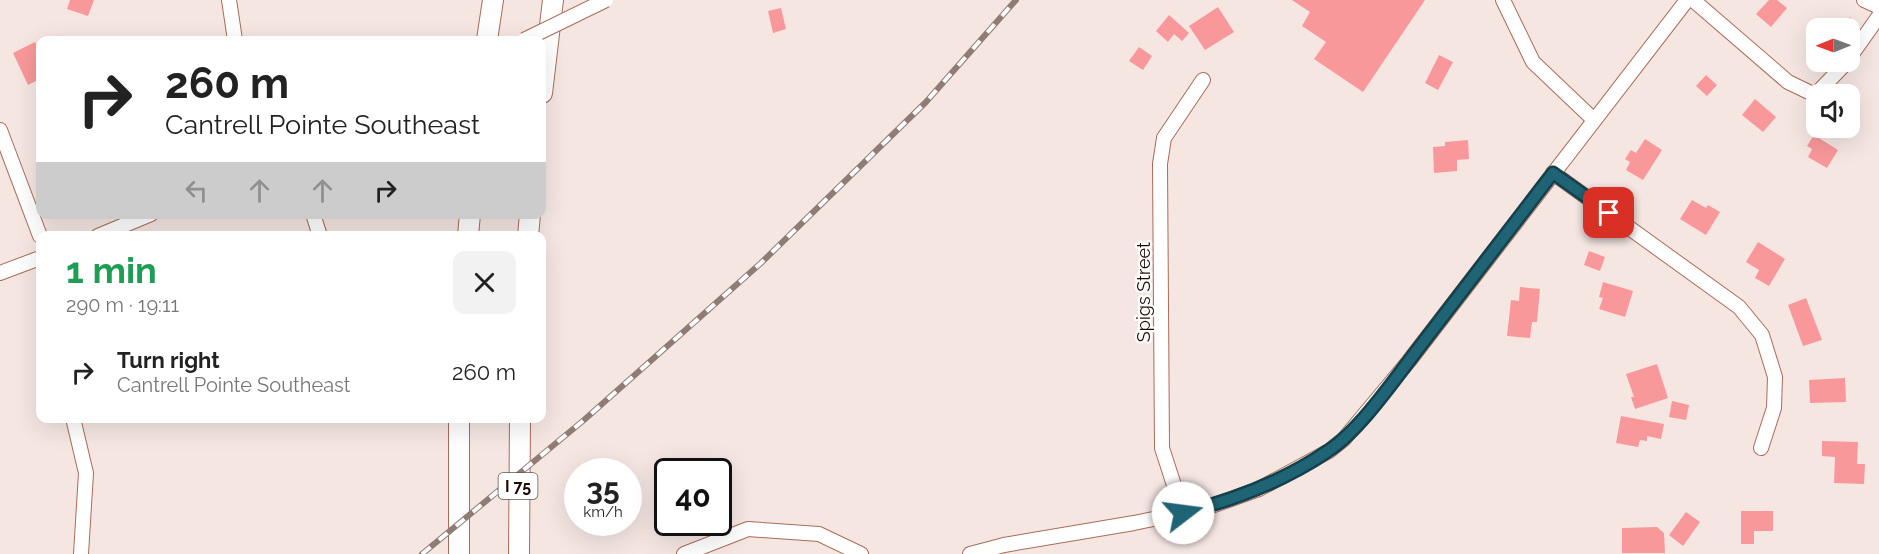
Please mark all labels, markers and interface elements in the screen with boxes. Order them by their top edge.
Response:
north arrow [1806,18,1860,72]
map controls [1806,18,1860,138]
text: 260 m [165,59,289,108]
icon: right [66,60,144,138]
button: sound [1806,84,1860,138]
text: Cantrell Pointe Southeast [165,109,480,140]
icon: left [180,174,213,207]
icon: ahead [243,174,276,207]
icon: ahead [306,174,339,207]
icon: right [369,174,402,207]
pin [1583,187,1634,238]
icon: arrive [1592,196,1625,229]
street label: Spigs Street [1133,242,1154,342]
text: 1 min [66,249,157,291]
button: close [453,251,516,314]
text: 290 m · 19:11 [66,293,179,317]
text: Turn right [117,347,220,373]
icon: right [66,356,99,389]
text: 260 m [452,359,516,385]
text: Cantrell Pointe Southeast [117,373,350,397]
speed limit sign: 40 [654,458,732,536]
text: 35 [586,472,620,507]
road number: I 75 [498,473,538,499]
position arrow [1151,481,1215,545]
text: km/h [583,503,623,521]

